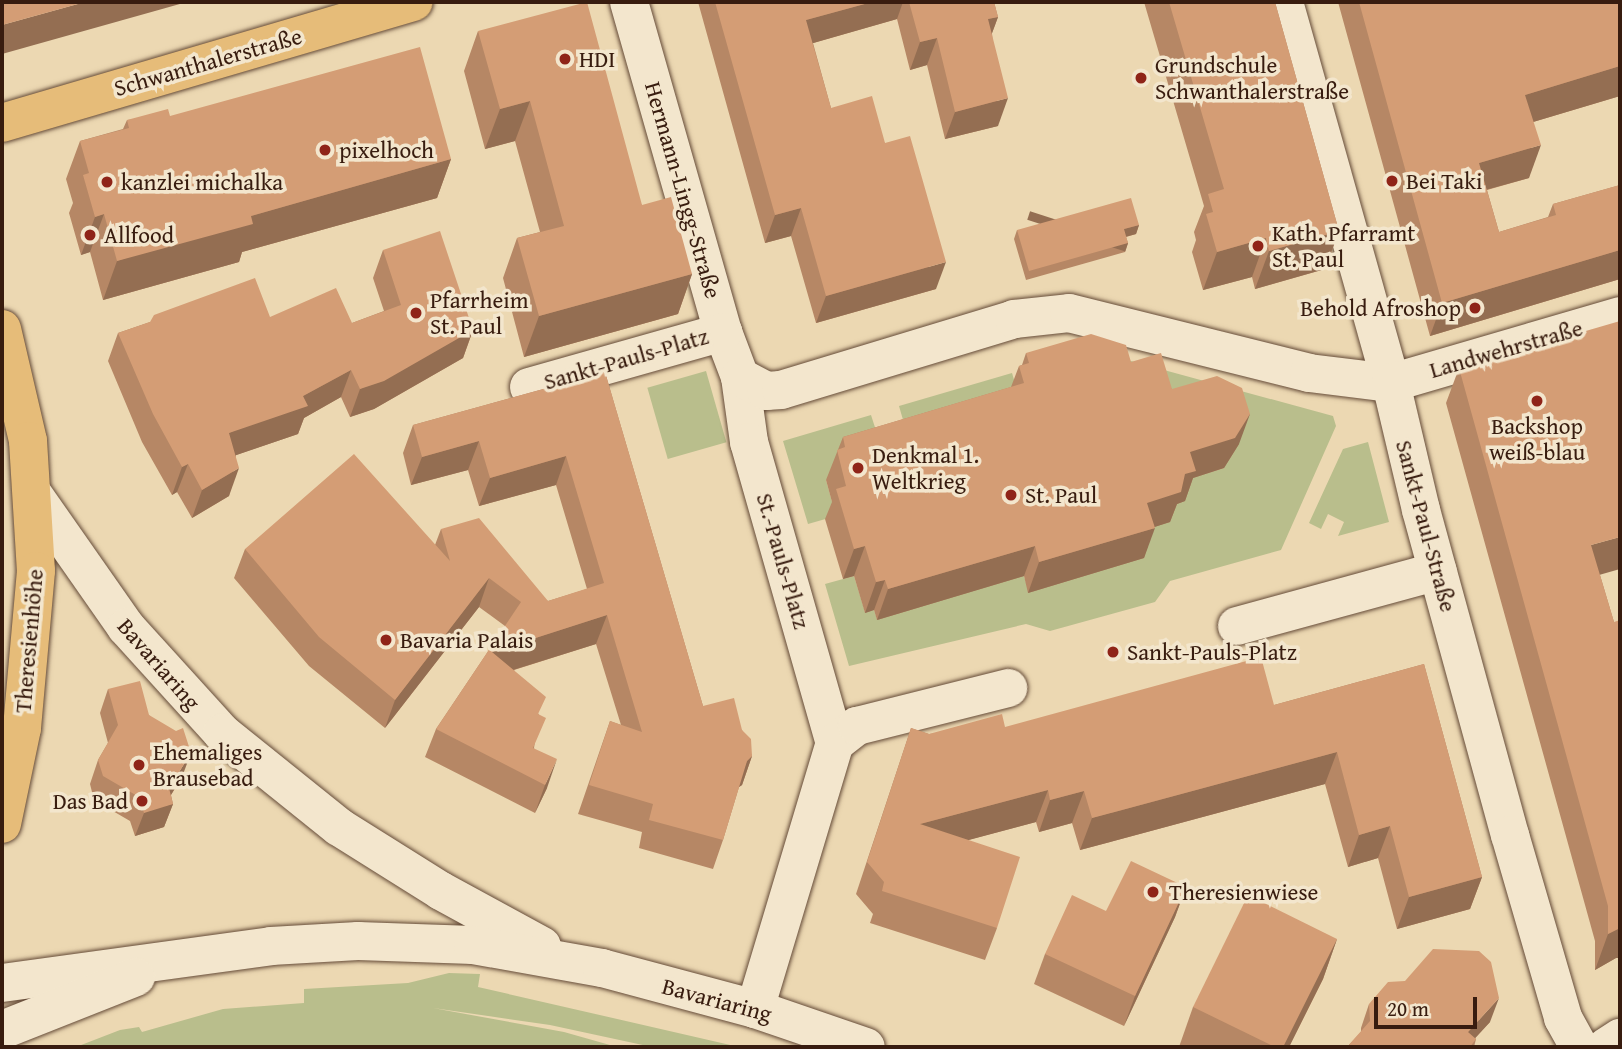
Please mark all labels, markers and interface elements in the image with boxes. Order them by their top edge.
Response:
street label: Schwanthalerstraße [111,22,305,102]
place label: HDI [579,45,615,73]
marker: HDI [557,51,573,67]
place label: Grundschule Schwanthalerstraße [1155,51,1349,105]
marker: Grundschule Schwanthalerstraße [1133,70,1149,86]
street label: Hermann-Lingg-Straße [639,79,727,301]
place label: pixelhoch [339,136,434,164]
marker: pixelhoch [317,142,333,158]
place label: Bei Taki [1406,167,1482,195]
place label: kanzlei michalka [121,168,283,196]
marker: Bei Taki [1384,173,1400,189]
marker: kanzlei michalka [99,174,115,190]
place label: Kath. Pfarramt St. Paul [1272,219,1415,273]
place label: Allfood [104,221,174,249]
marker: Allfood [82,227,98,243]
marker: Kath. Pfarramt St. Paul [1250,238,1266,254]
place label: Pfarrheim St. Paul [430,286,529,340]
place label: Behold Afroshop [1300,294,1461,322]
marker: Behold Afroshop [1467,300,1483,316]
marker: Pfarrheim St. Paul [408,305,424,321]
street label: Landwehrstraße [1426,314,1586,384]
street label: Sankt-Pauls-Platz [541,322,711,396]
marker: Backshop weiß-blau [1529,393,1545,409]
place label: Backshop weiß-blau [1489,412,1585,466]
street label: Sankt-Paul-Straße [1390,437,1462,615]
place label: Denkmal 1. Weltkrieg [872,441,979,495]
marker: Denkmal 1. Weltkrieg [850,460,866,476]
place label: St. Paul [1025,481,1097,509]
marker: St. Paul [1003,487,1019,503]
street label: St.-Pauls-Platz [750,490,816,632]
street label: Theresienhöhe [9,568,49,714]
street label: Bavariaring [112,612,206,716]
place label: Bavaria Palais [400,626,533,654]
marker: Bavaria Palais [378,632,394,648]
place label: Sankt-Pauls-Platz [1127,638,1297,666]
marker: Sankt-Pauls-Platz [1105,644,1121,660]
place label: Ehemaliges Brausebad [153,738,262,792]
marker: Ehemaliges Brausebad [131,757,147,773]
place label: Das Bad [53,787,128,815]
marker: Das Bad [134,793,150,809]
place label: Theresienwiese [1169,878,1318,906]
marker: Theresienwiese [1143,882,1163,902]
street label: Bavariaring [659,972,775,1028]
scale bar [1377,982,1480,1026]
text: 20 m [1387,993,1429,1024]

